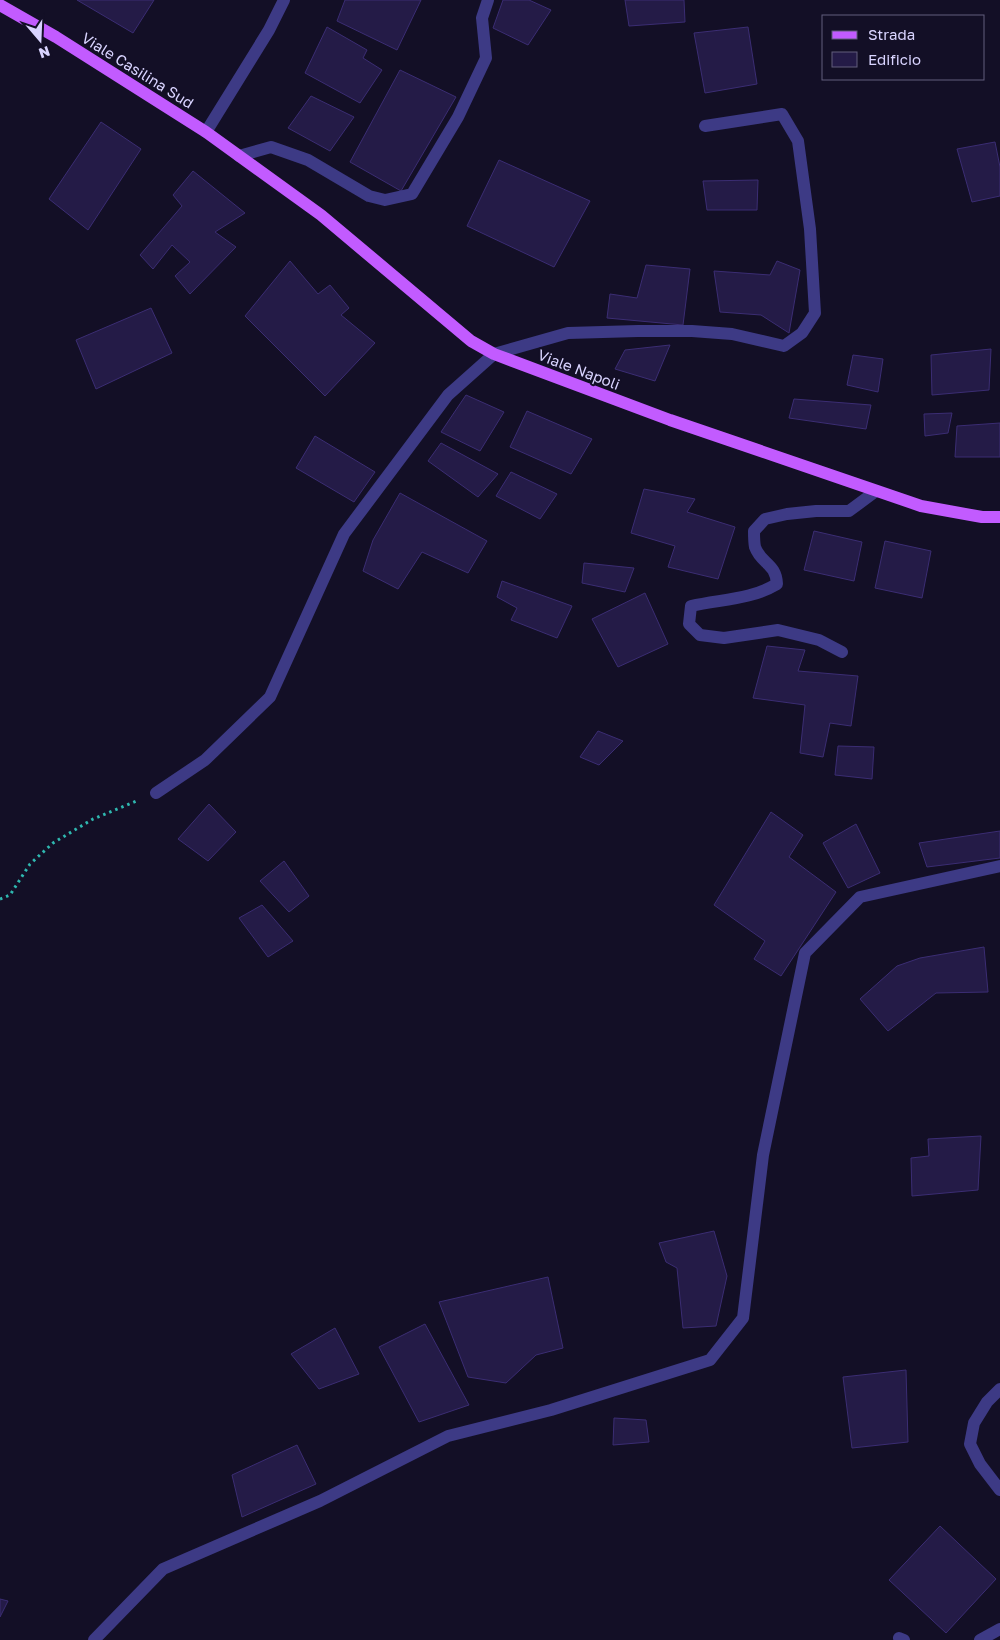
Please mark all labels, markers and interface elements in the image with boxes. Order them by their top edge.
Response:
north arrow [15,15,65,65]
legend [822,15,985,80]
text: Strada [868,25,915,43]
street label: Viale Casilina Sud [79,28,197,112]
text: N [37,43,52,63]
text: Edificio [868,50,921,68]
street label: Viale Napoli [535,345,623,393]

